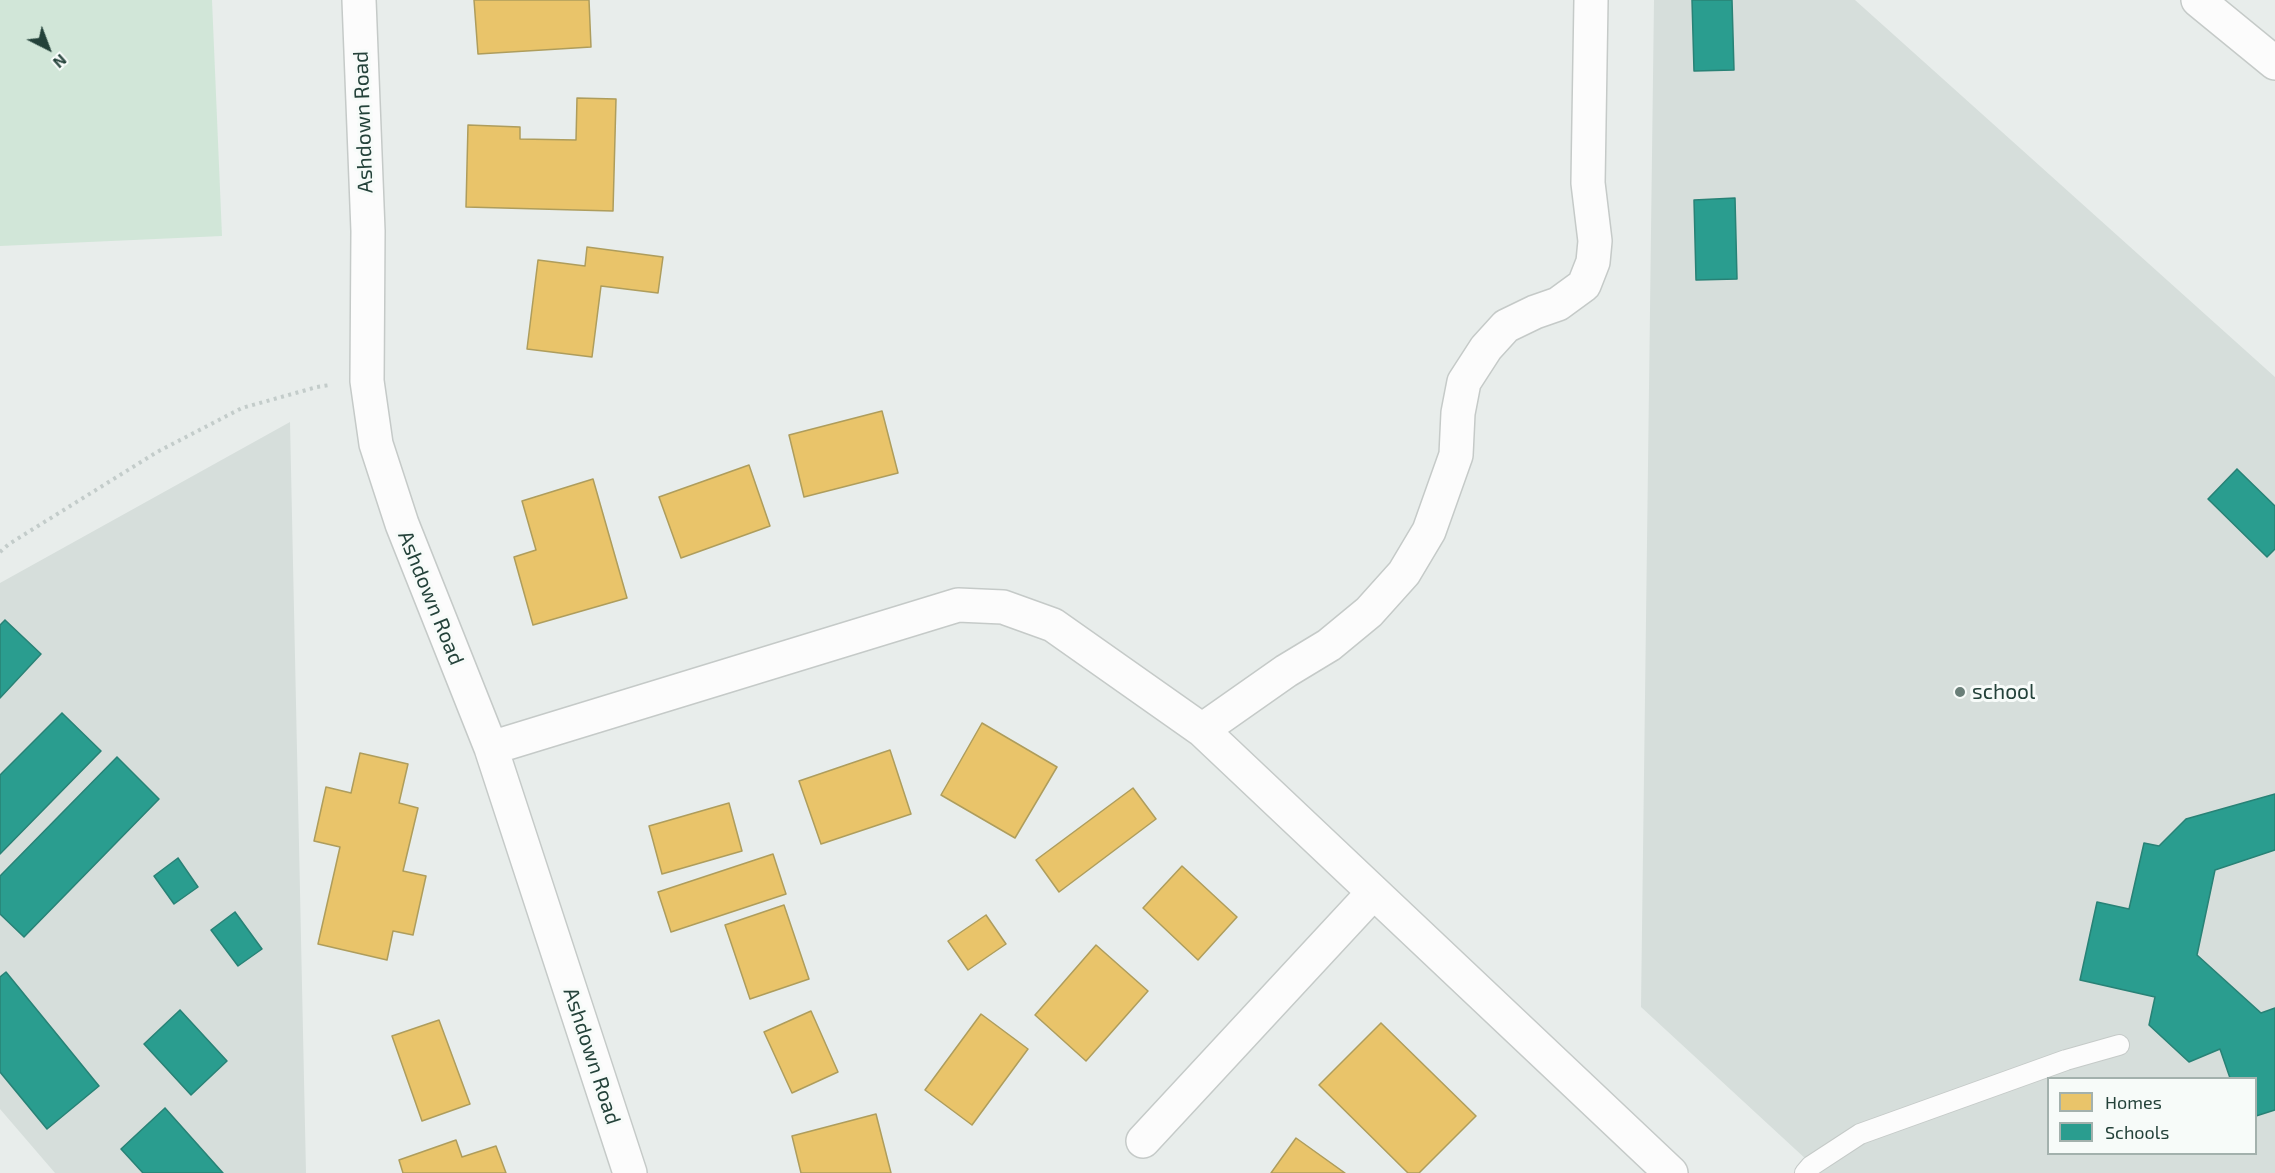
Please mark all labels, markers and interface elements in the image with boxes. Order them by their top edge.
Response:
north arrow [18,18,78,78]
street label: Ashdown Road [348,50,378,194]
text: N [50,51,71,73]
street label: Ashdown Road [393,527,469,669]
place label: school [1972,679,2035,705]
marker: school [1953,685,1967,699]
street label: Ashdown Road [558,984,626,1128]
legend [2047,1077,2257,1155]
text: Homes [2105,1091,2162,1113]
text: Schools [2105,1121,2169,1143]

